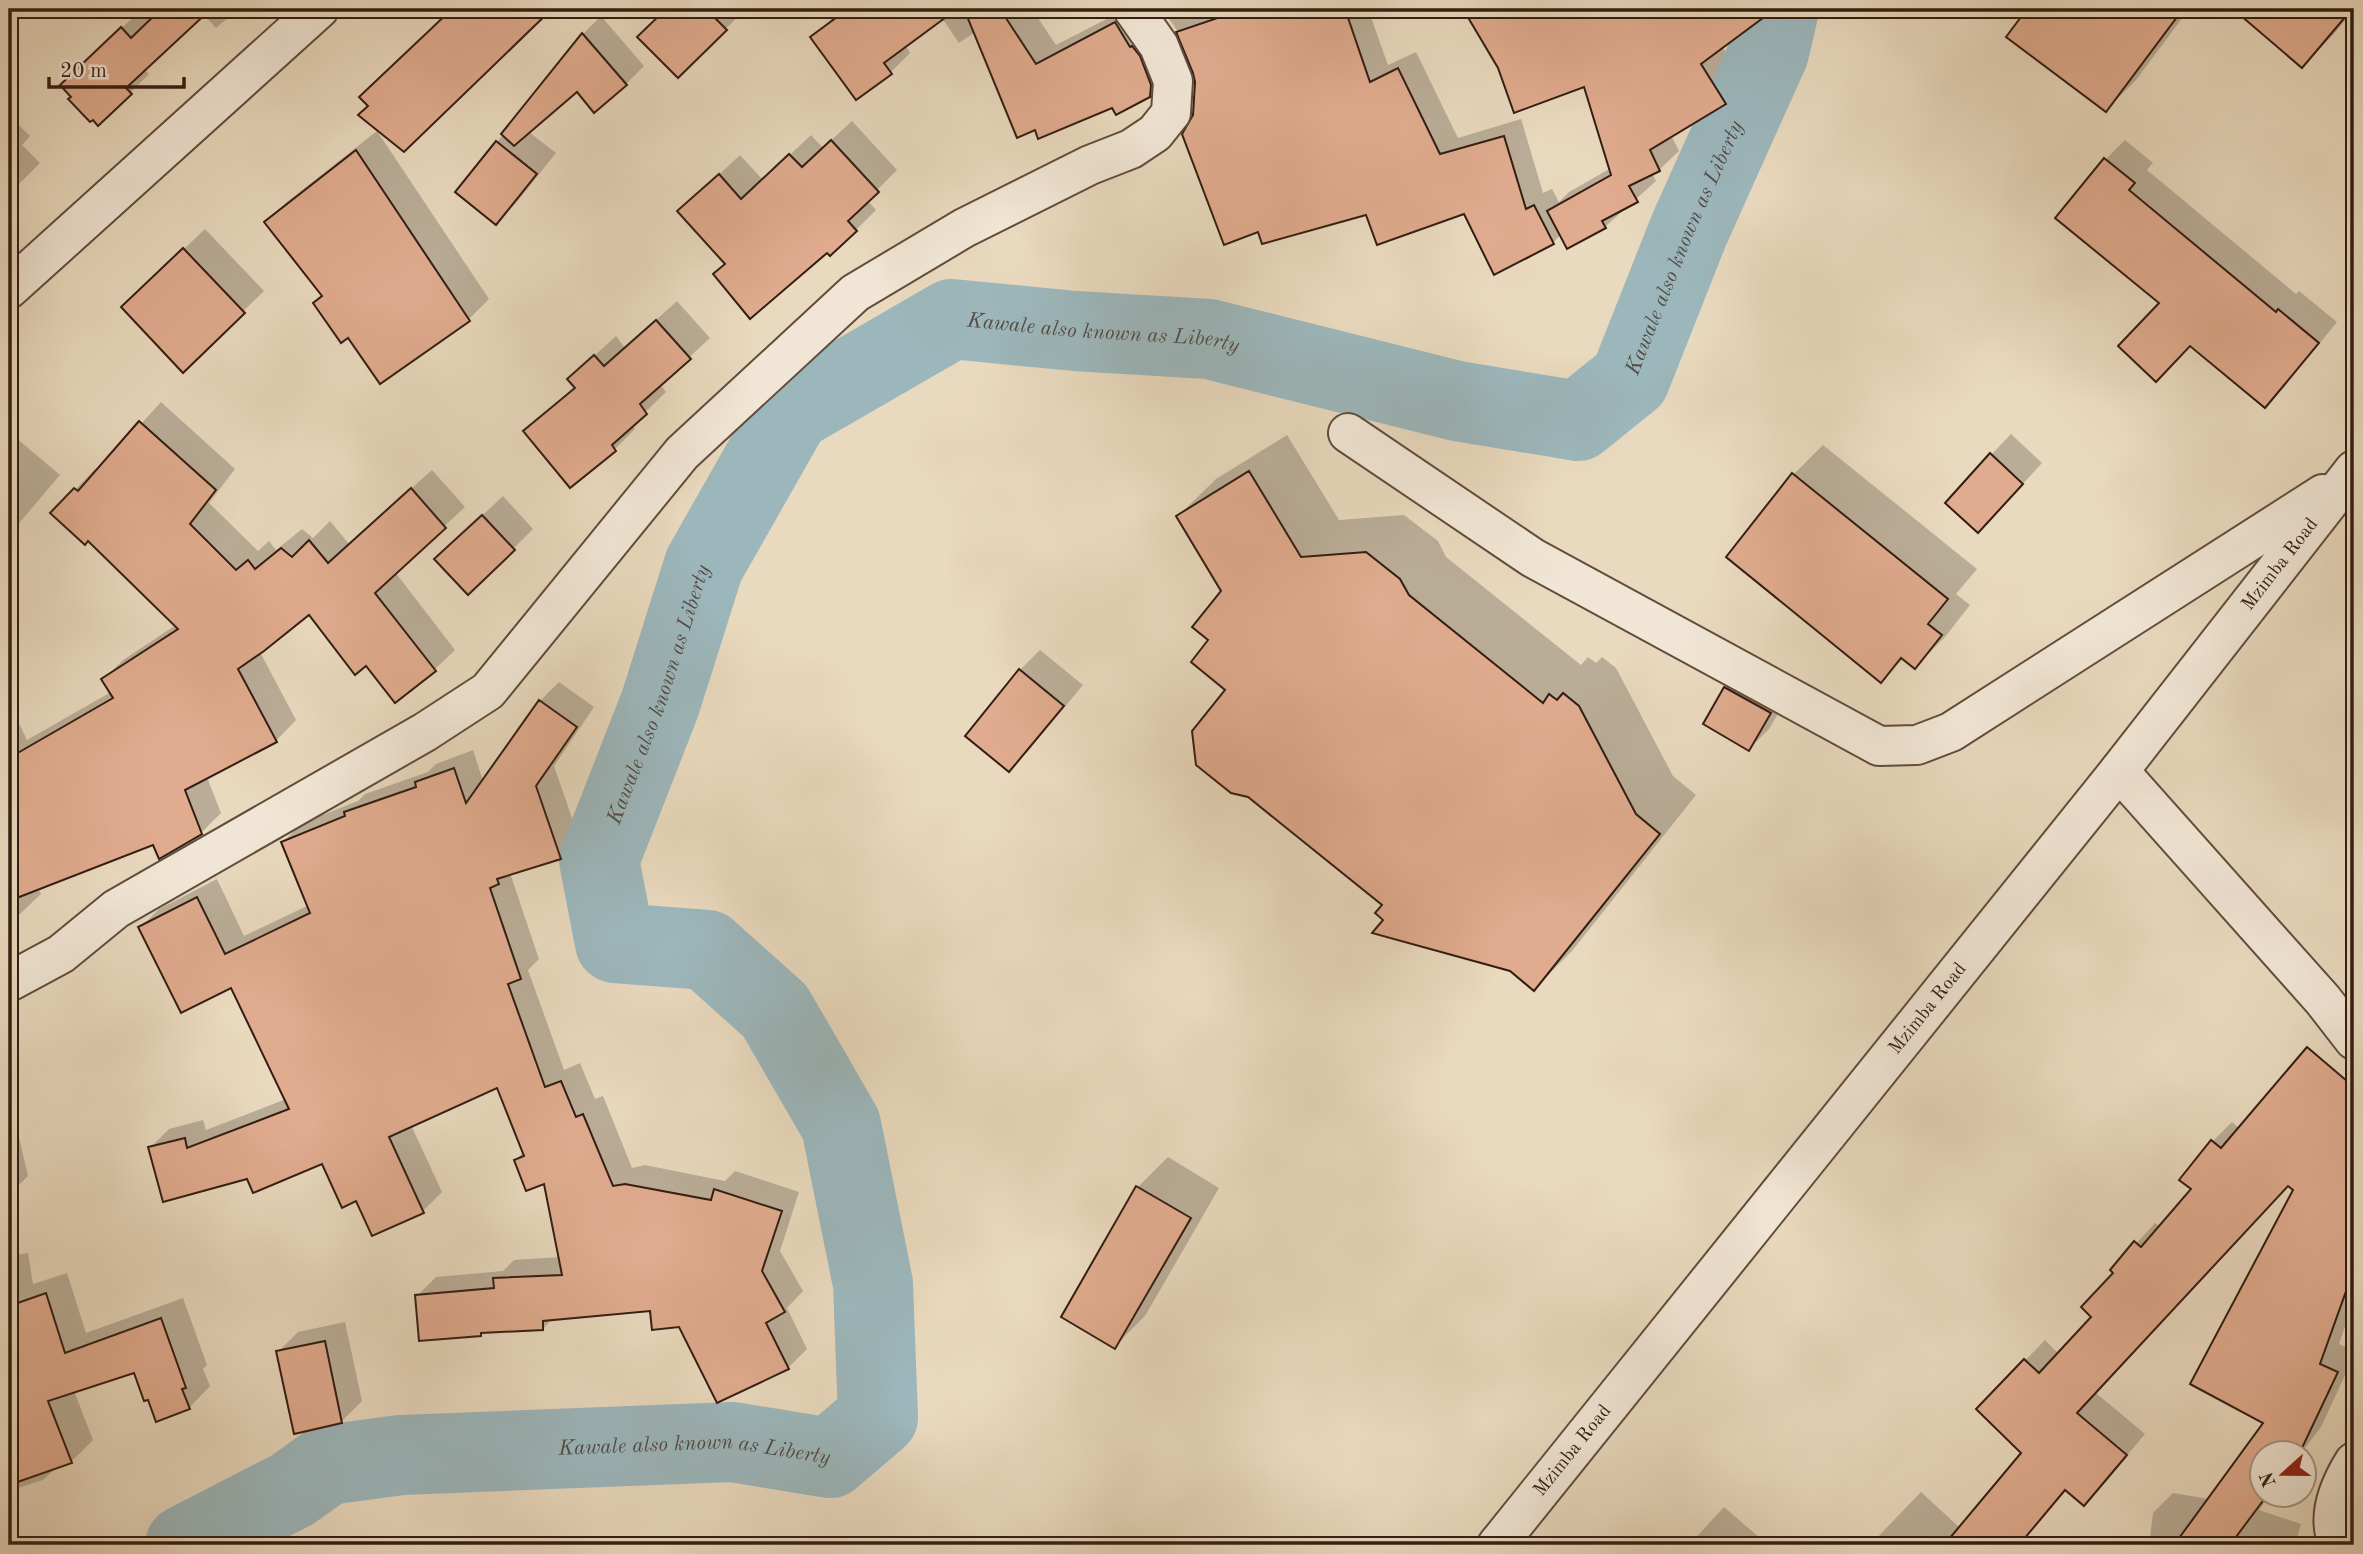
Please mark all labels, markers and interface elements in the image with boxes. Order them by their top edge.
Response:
scale bar [49,46,184,90]
text: 20 m [60,61,107,82]
water label: Kawale also known as Liberty [1622,117,1747,379]
water label: Kawale also known as Liberty [965,310,1242,357]
street label: Mzimba Road [2239,515,2322,614]
water label: Kawale also known as Liberty [603,562,714,828]
street label: Mzimba Road [1886,959,1970,1058]
street label: Mzimba Road [1531,1401,1615,1500]
water label: Kawale also known as Liberty [557,1431,832,1468]
north arrow [2248,1438,2318,1508]
text: N [2258,1469,2281,1489]

